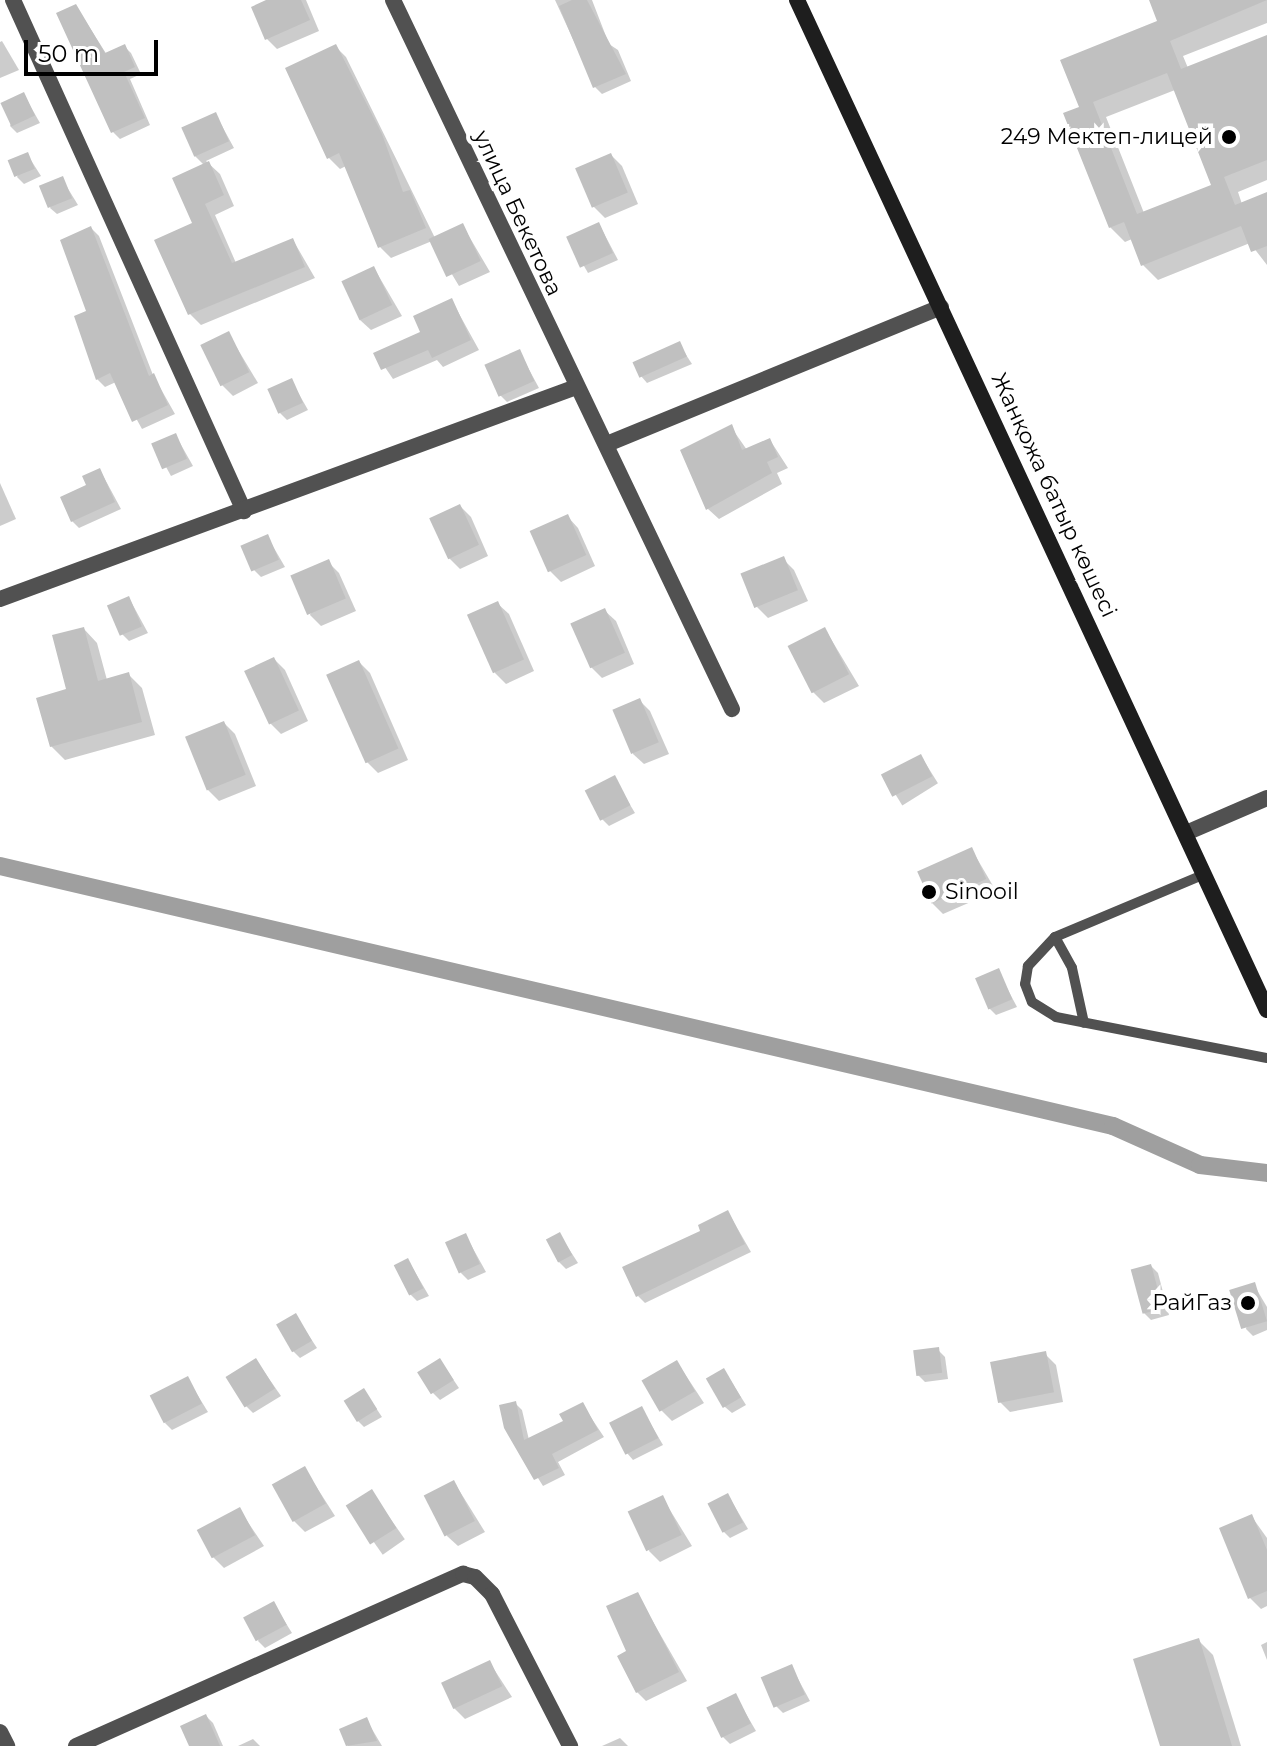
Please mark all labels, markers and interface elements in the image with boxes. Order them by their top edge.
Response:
scale bar [28,24,162,74]
text: 50 m [38,39,99,68]
place label: 249 Мектеп-лицей [1001,124,1213,150]
street label: улица Бекетова [468,126,568,300]
marker: 249 Мектеп-лицей [1220,128,1238,146]
street label: Жанқожа батыр көшесі [986,369,1122,621]
place label: Sinooil [945,879,1019,905]
marker: Sinooil [920,883,938,901]
place label: РайГаз [1152,1290,1232,1316]
marker: РайГаз [1239,1294,1257,1312]

